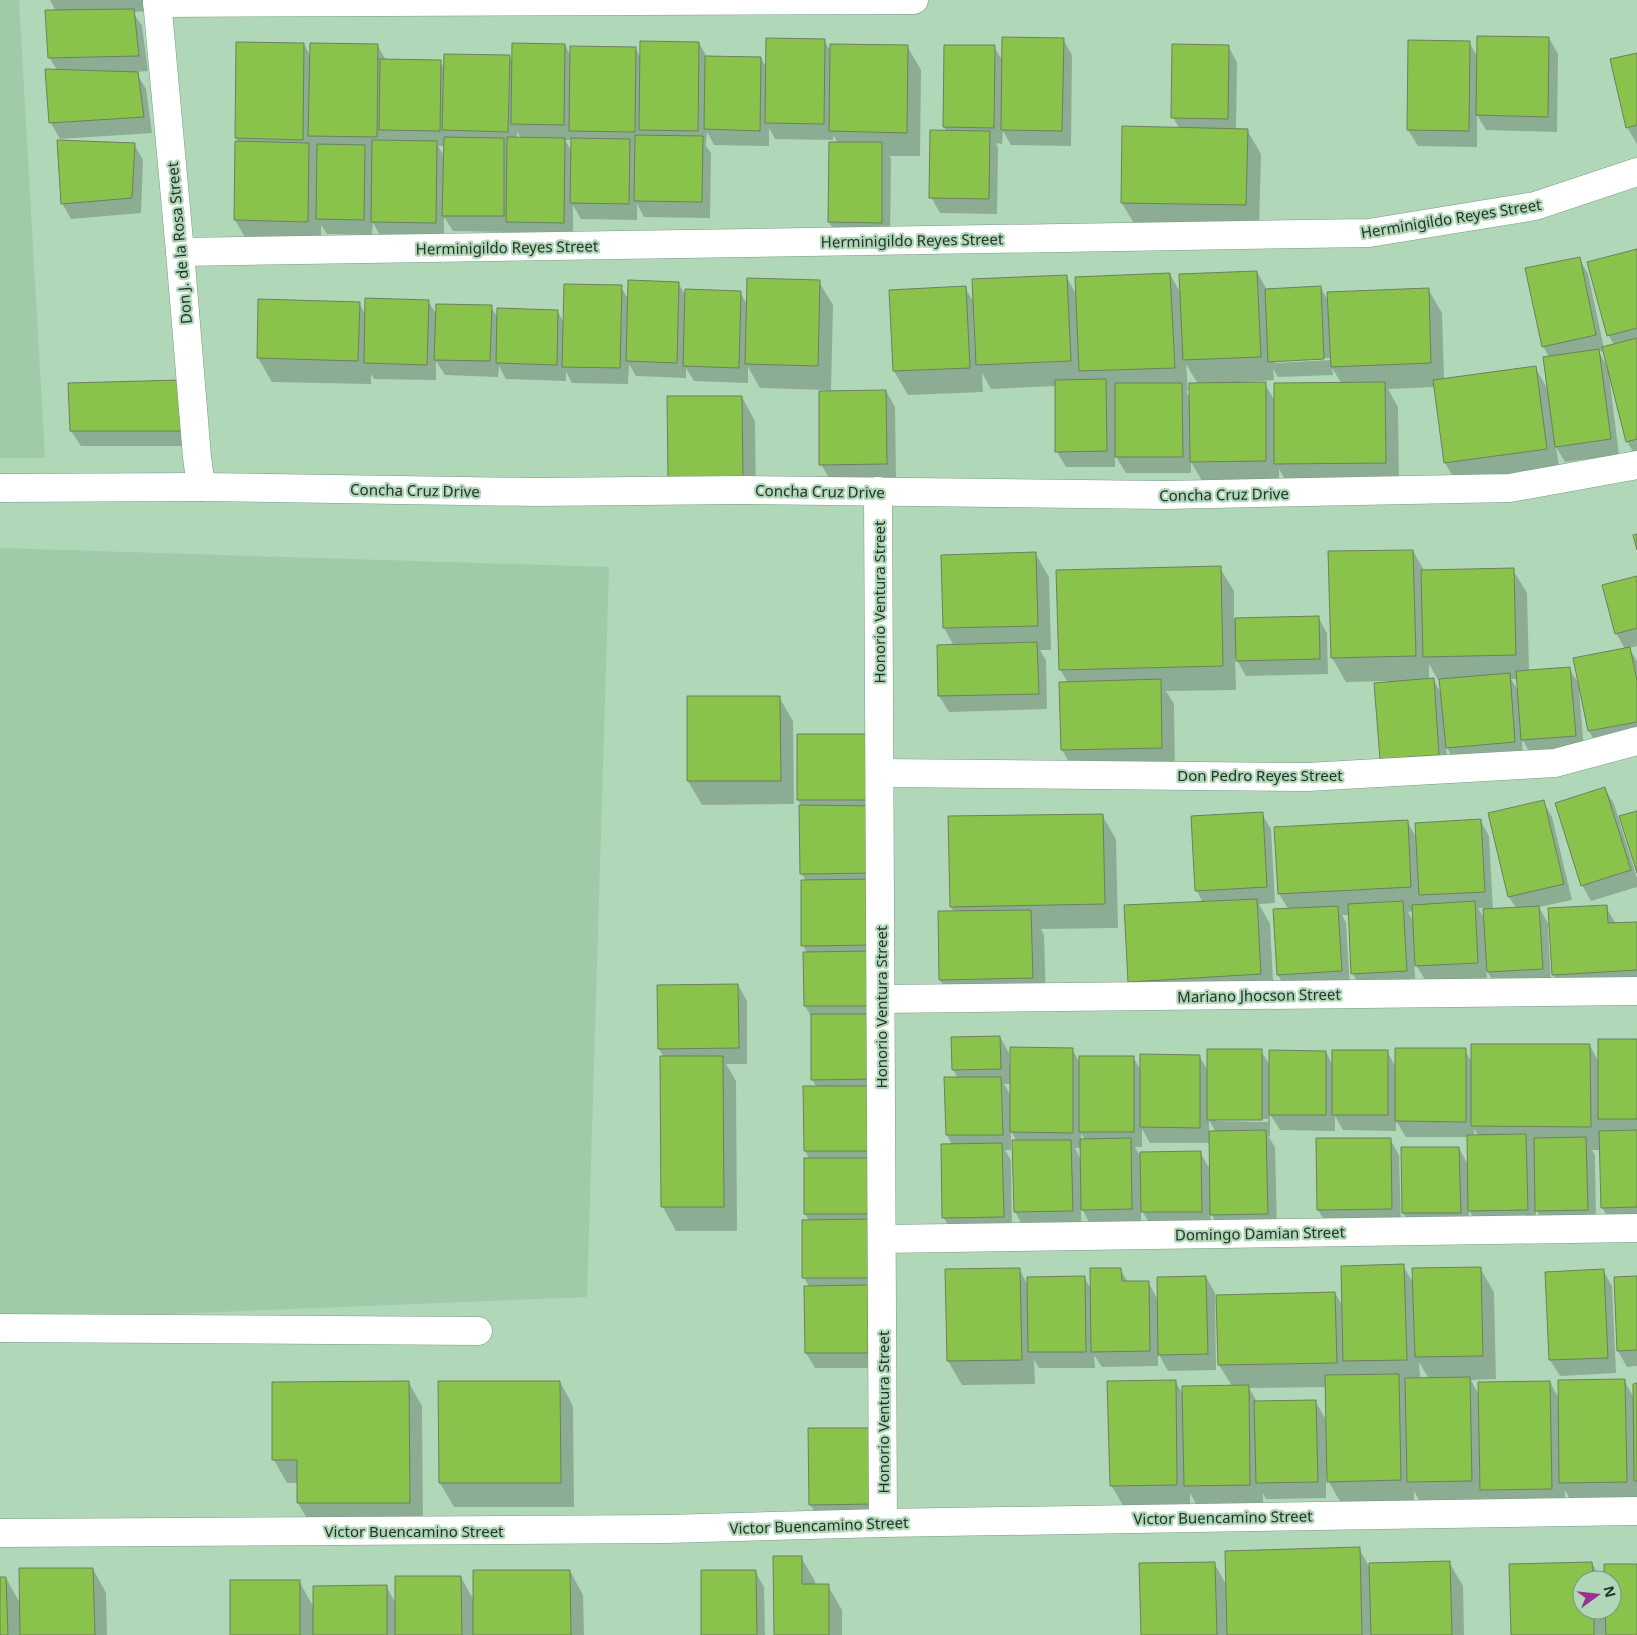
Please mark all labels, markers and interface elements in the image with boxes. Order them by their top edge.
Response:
street label: Don J. de la Rosa Street [162,160,196,325]
street label: Herminigildo Reyes Street [1359,194,1543,242]
street label: Herminigildo Reyes Street [821,228,1004,252]
street label: Herminigildo Reyes Street [416,235,599,259]
street label: Concha Cruz Drive [350,479,480,501]
street label: Concha Cruz Drive [755,480,885,502]
street label: Concha Cruz Drive [1159,483,1289,505]
street label: Honorio Ventura Street [869,520,889,683]
street label: Don Pedro Reyes Street [1177,765,1343,785]
street label: Honorio Ventura Street [871,925,891,1088]
street label: Mariano Jhocson Street [1177,984,1342,1006]
street label: Domingo Damian Street [1175,1222,1346,1244]
street label: Honorio Ventura Street [873,1330,893,1493]
street label: Victor Buencamino Street [1133,1505,1313,1529]
street label: Victor Buencamino Street [729,1512,909,1538]
street label: Victor Buencamino Street [324,1521,504,1541]
north arrow [1572,1570,1622,1620]
text: N [1599,1584,1621,1599]

